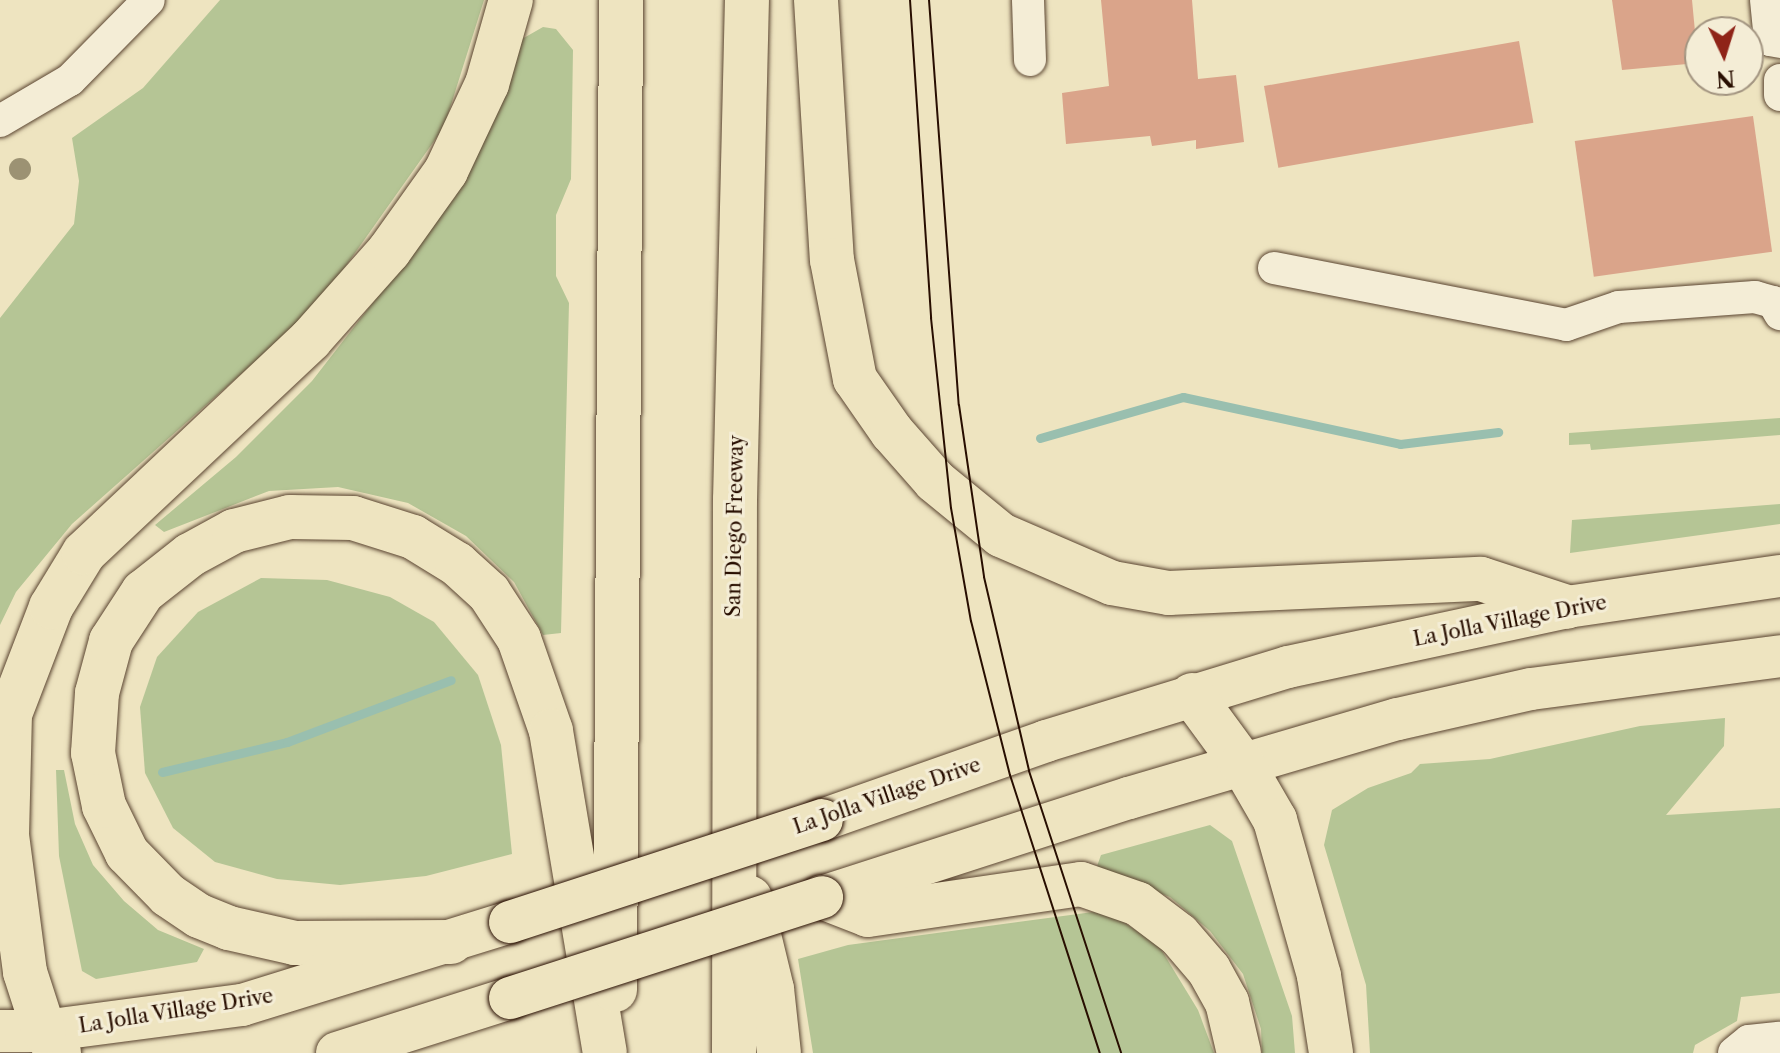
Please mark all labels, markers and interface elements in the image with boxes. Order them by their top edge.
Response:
north arrow [1684,16,1764,96]
text: N [1715,64,1736,93]
street label: San Diego Freeway [721,435,749,617]
street label: La Jolla Village Drive [1411,590,1609,652]
street label: La Jolla Village Drive [790,752,984,840]
street label: La Jolla Village Drive [76,984,276,1038]

